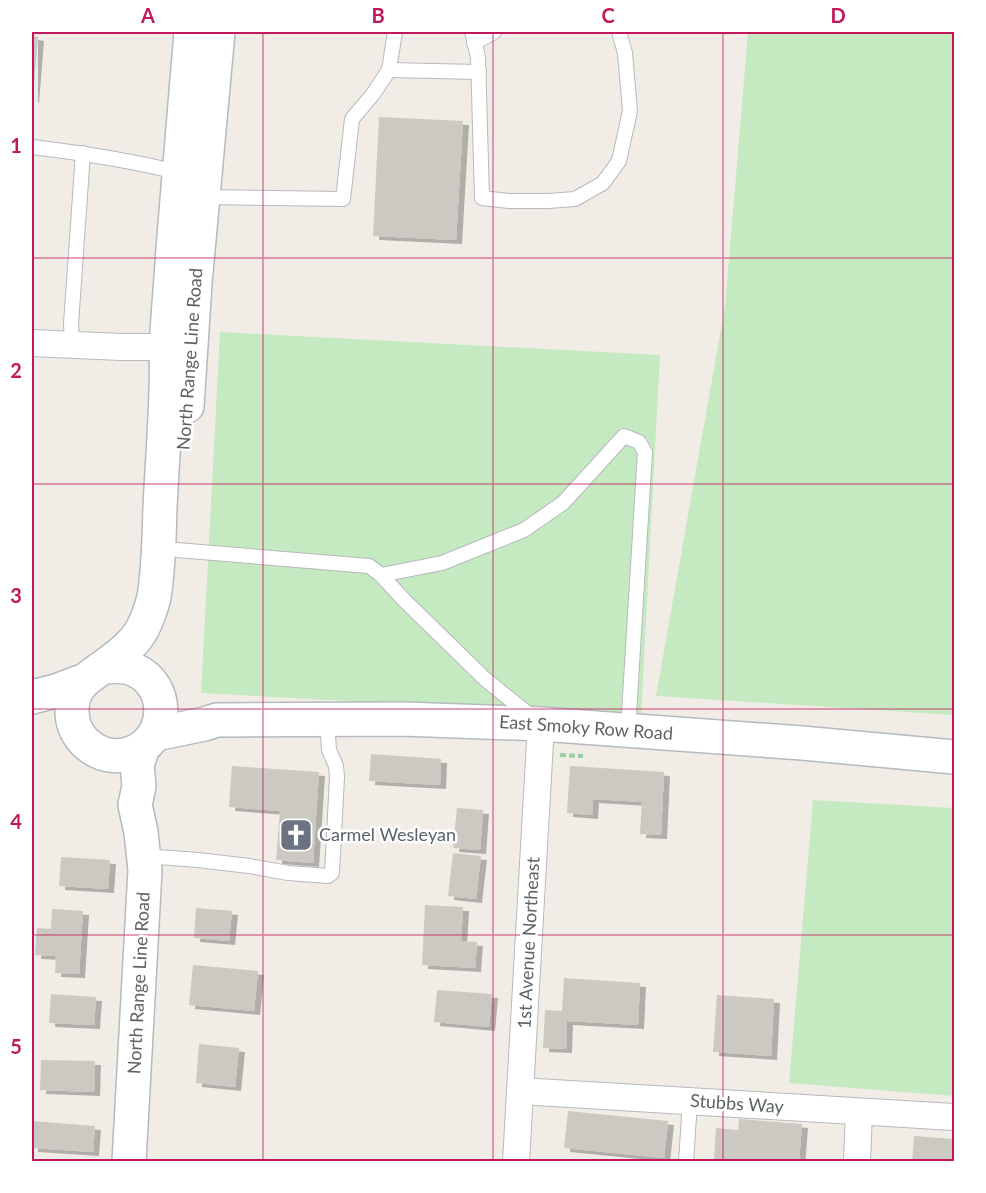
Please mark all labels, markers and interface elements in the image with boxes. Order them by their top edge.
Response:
text: A [140,3,155,27]
text: B [371,3,385,27]
text: C [601,3,615,27]
text: D [830,3,846,27]
text: 1 [10,133,22,157]
street label: North Range Line Road [172,267,206,451]
text: 2 [10,358,22,382]
text: 3 [10,583,22,607]
street label: East Smoky Row Road [498,710,674,744]
text: 4 [10,809,22,833]
church icon: Carmel Wesleyan [278,817,314,853]
place label: Carmel Wesleyan [319,823,456,845]
street label: 1st Avenue Northeast [513,856,544,1030]
street label: North Range Line Road [122,891,154,1075]
text: 5 [10,1034,22,1058]
street label: Stubbs Way [690,1089,785,1117]

